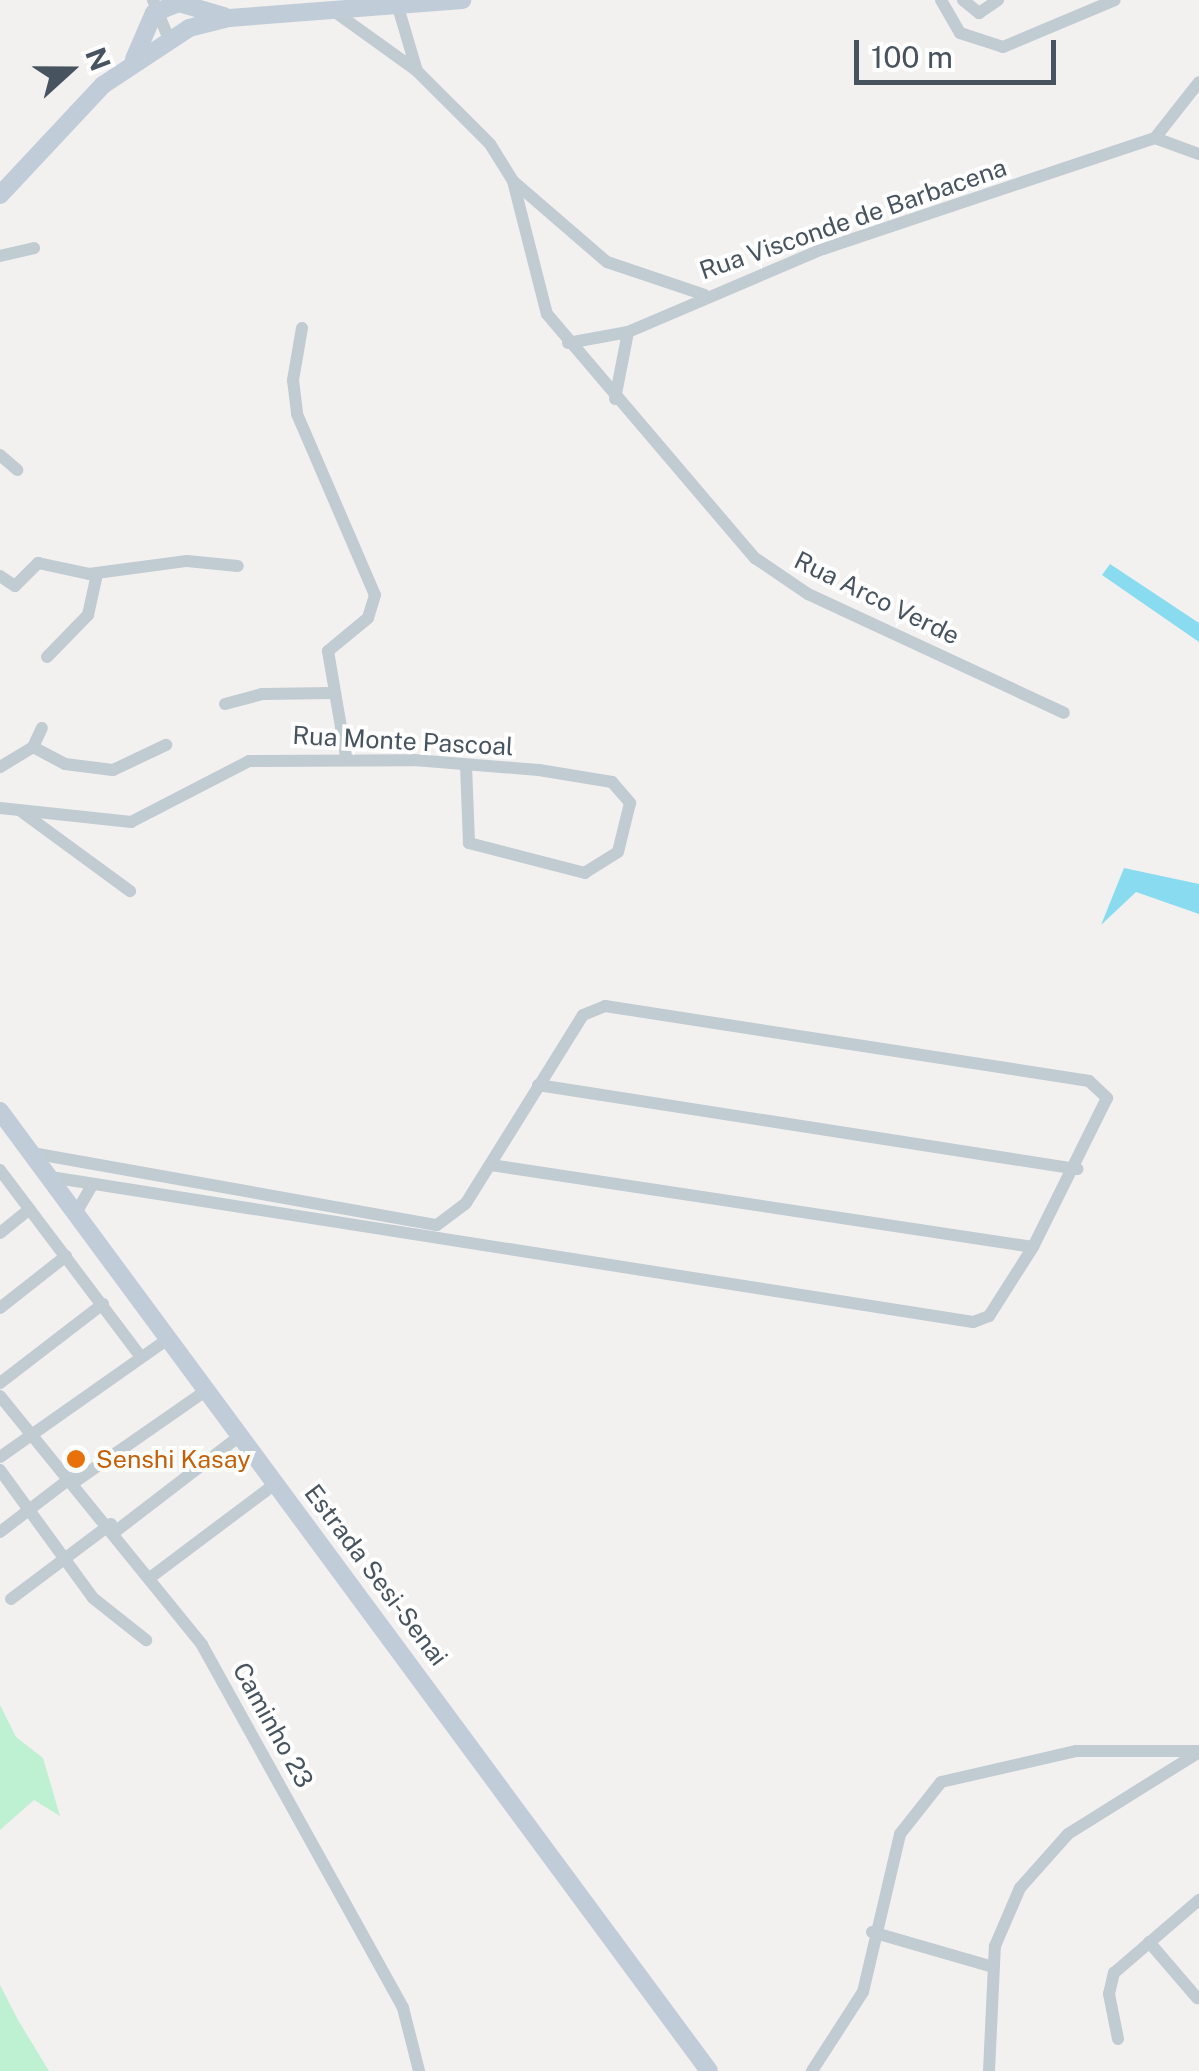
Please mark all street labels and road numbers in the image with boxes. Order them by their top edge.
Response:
street label: Rua Visconde de Barbacena [695,152,1011,286]
street label: Rua Arco Verde [789,545,965,651]
street label: Rua Monte Pascoal [292,720,514,762]
street label: Estrada Sesi-Senai [298,1478,454,1672]
street label: Caminho 23 [226,1657,320,1793]

